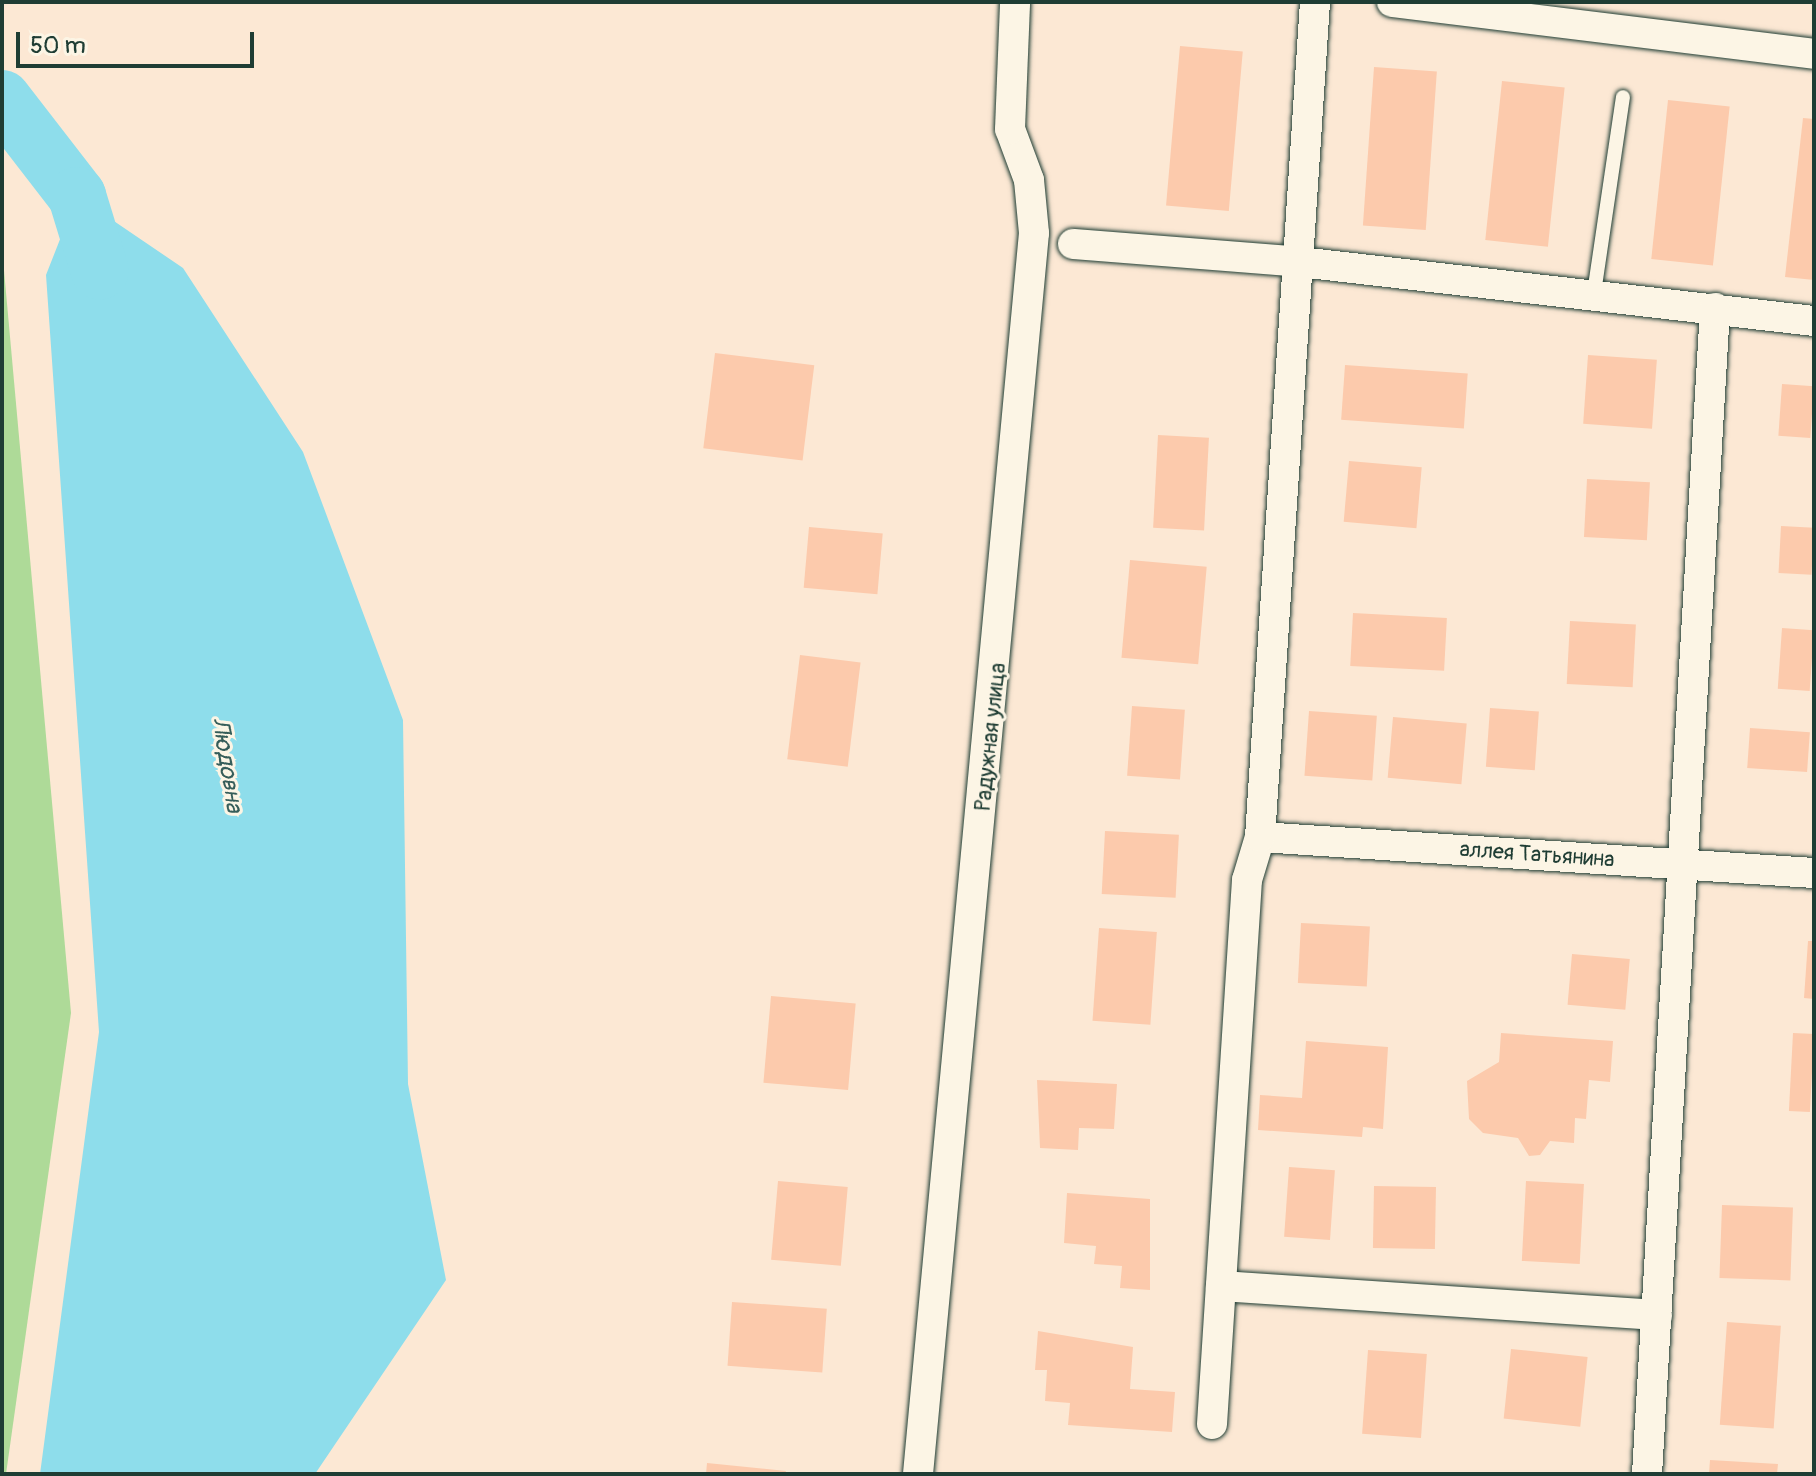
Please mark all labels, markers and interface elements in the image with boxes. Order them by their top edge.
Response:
scale bar [20,16,258,66]
text: 50 m [30,31,86,60]
street label: Радужная улица [970,662,1012,812]
water label: Людовна [205,716,249,814]
street label: аллея Татьянина [1459,836,1615,874]

